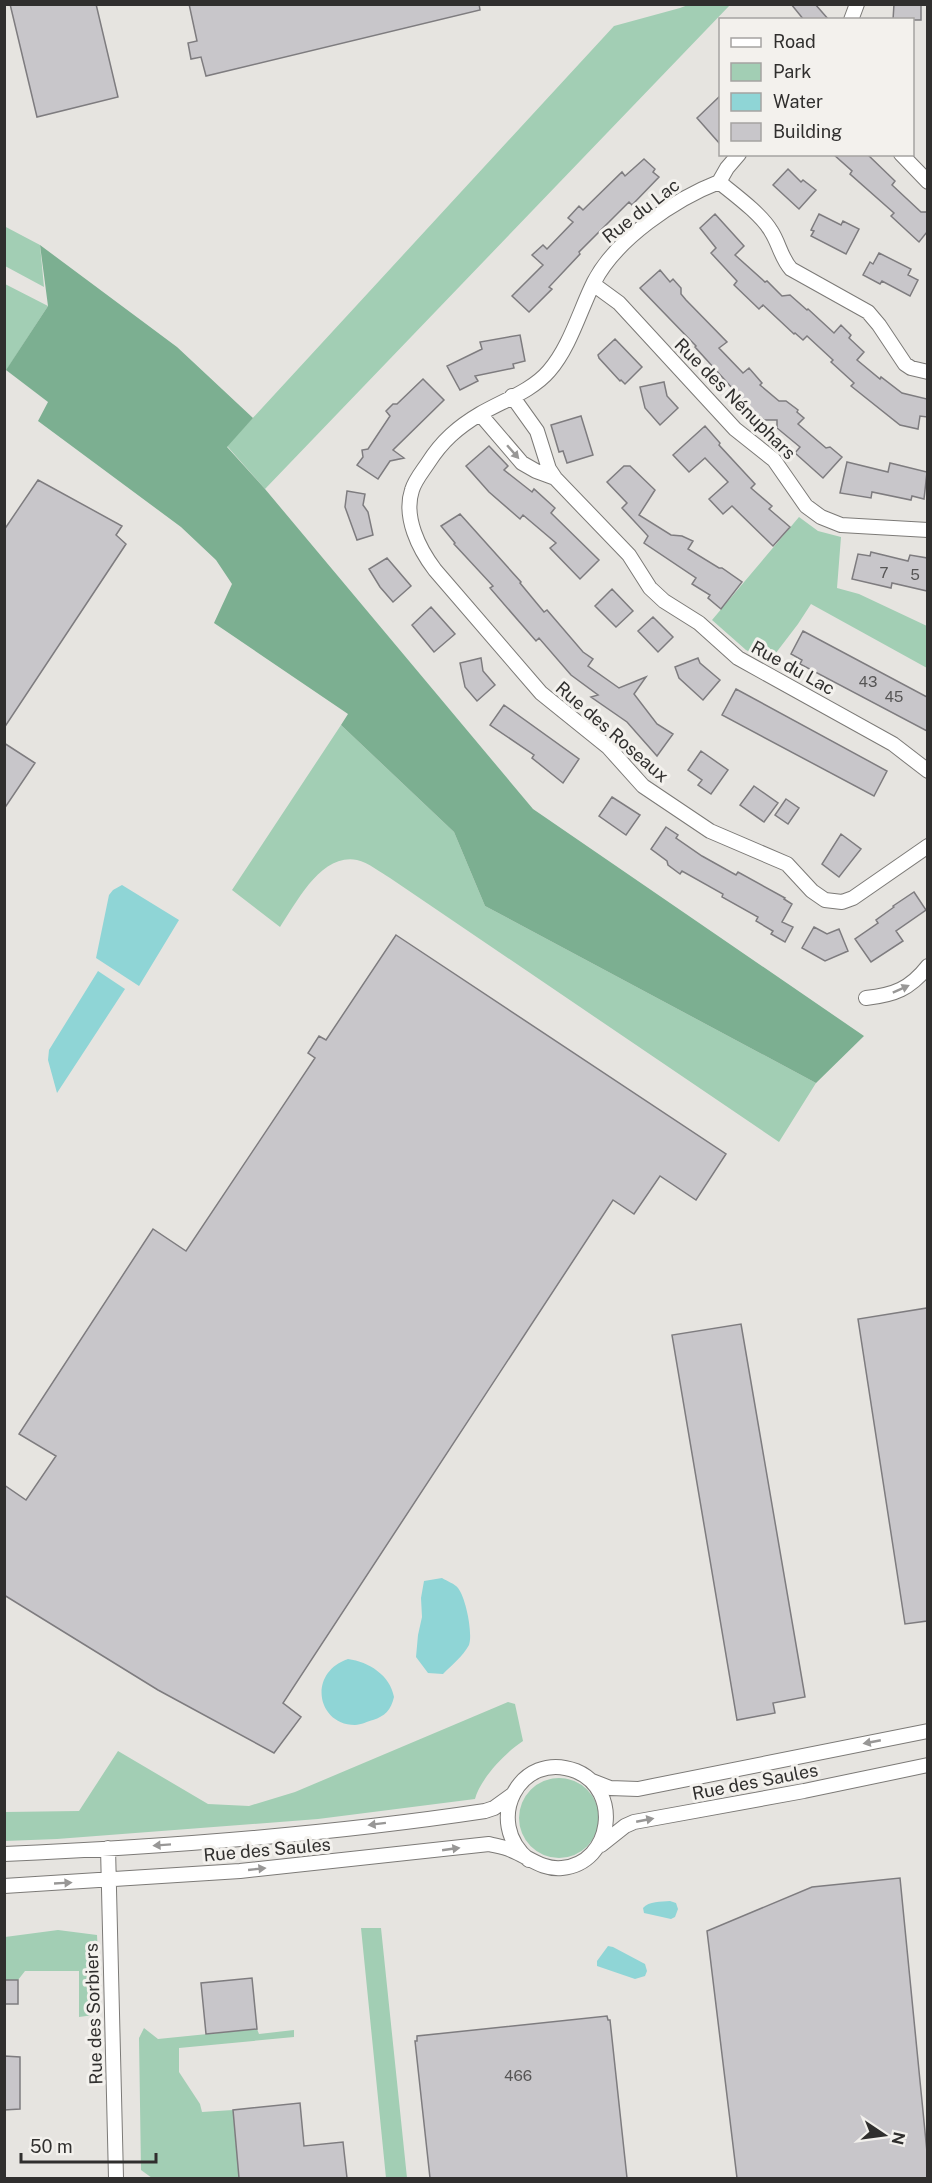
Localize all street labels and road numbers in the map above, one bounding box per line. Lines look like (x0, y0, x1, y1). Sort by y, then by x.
street label: Rue du Lac (598, 174, 683, 247)
street label: Rue des Nénuphars (670, 334, 800, 464)
street label: Rue du Lac (748, 636, 839, 699)
street label: Rue des Roseaux (552, 677, 673, 786)
street label: Rue des Saules (690, 1759, 820, 1804)
street label: Rue des Saules (202, 1833, 332, 1866)
street label: Rue des Sorbiers (81, 1943, 106, 2085)

